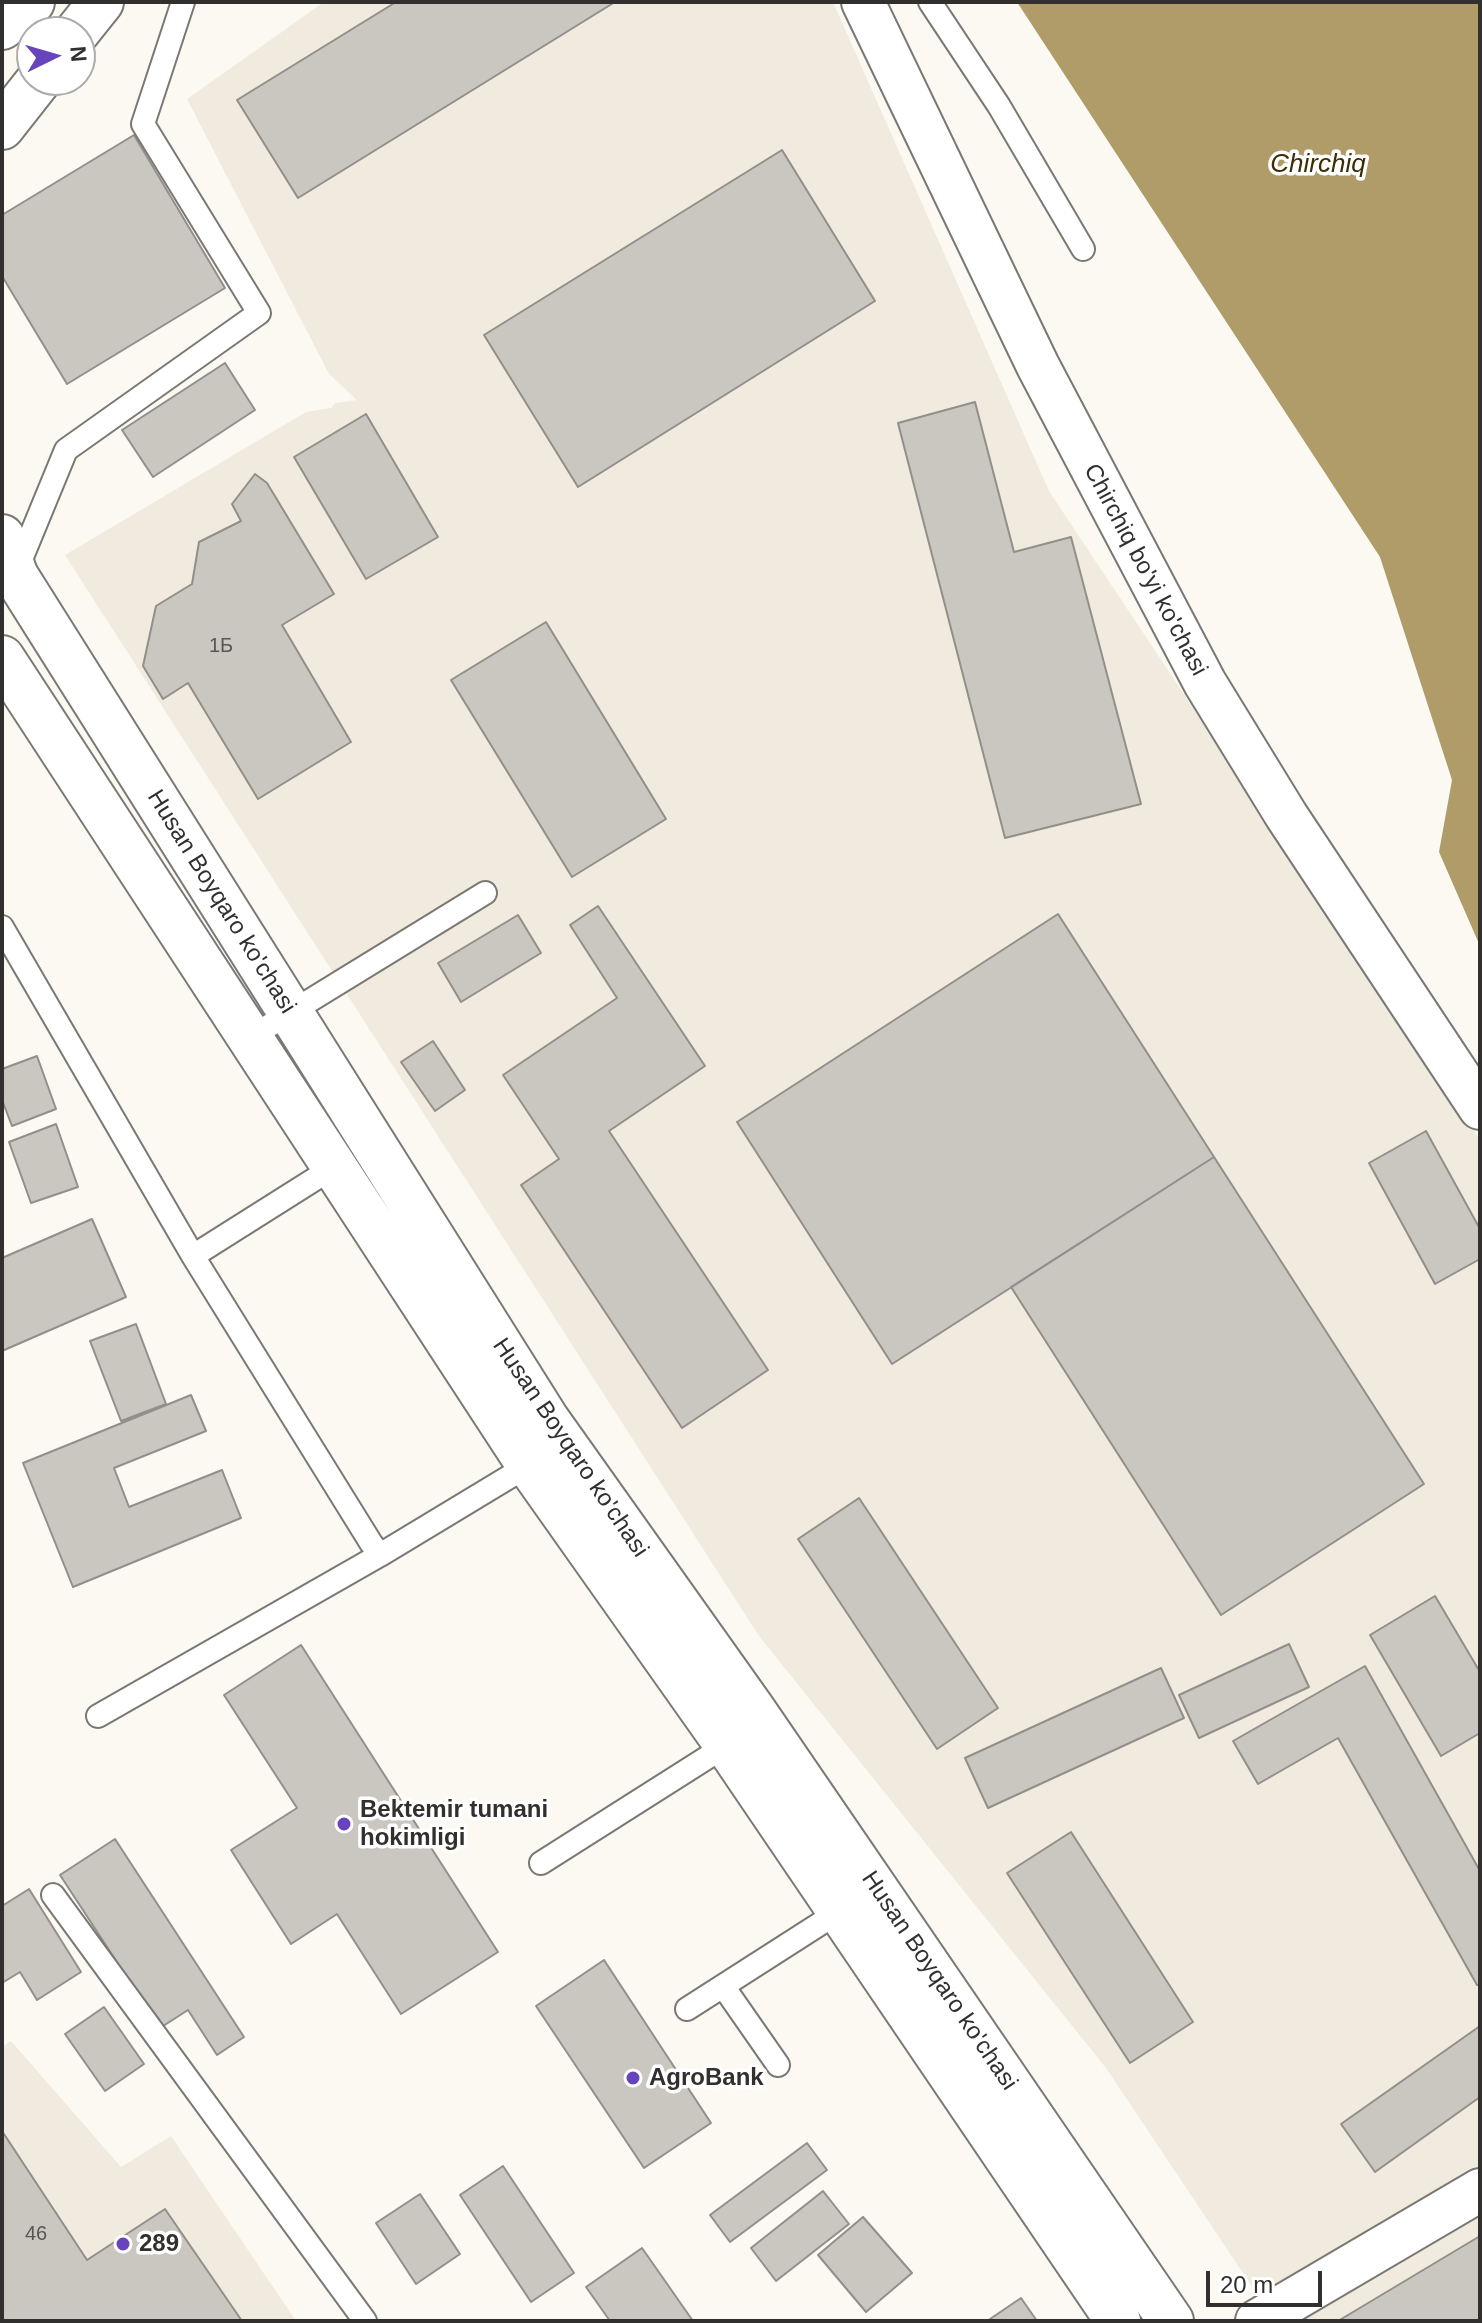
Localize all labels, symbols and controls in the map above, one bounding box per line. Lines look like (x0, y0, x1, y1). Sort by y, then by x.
north arrow (16, 16, 96, 96)
text: N (65, 45, 92, 63)
water label: Chirchiq (1270, 149, 1366, 181)
street label: Chirchiq bo'yi ko'chasi (1077, 459, 1213, 681)
house number: 1Б (209, 634, 233, 658)
street label: Husan Boyqaro ko'chasi (140, 785, 302, 1019)
street label: Husan Boyqaro ko'chasi (486, 1333, 654, 1563)
place label: Bektemir tumani hokimligi (360, 1796, 548, 1852)
marker: Bektemir tumani hokimligi (335, 1815, 353, 1833)
street label: Husan Boyqaro ko'chasi (855, 1866, 1023, 2096)
place label: AgroBank (649, 2064, 764, 2092)
marker: AgroBank (624, 2069, 642, 2087)
house number: 46 (25, 2222, 47, 2246)
place label: 289 (139, 2230, 179, 2258)
marker: 289 (114, 2235, 132, 2253)
scale bar (1210, 2255, 1326, 2305)
text: 20 m (1220, 2271, 1273, 2298)

